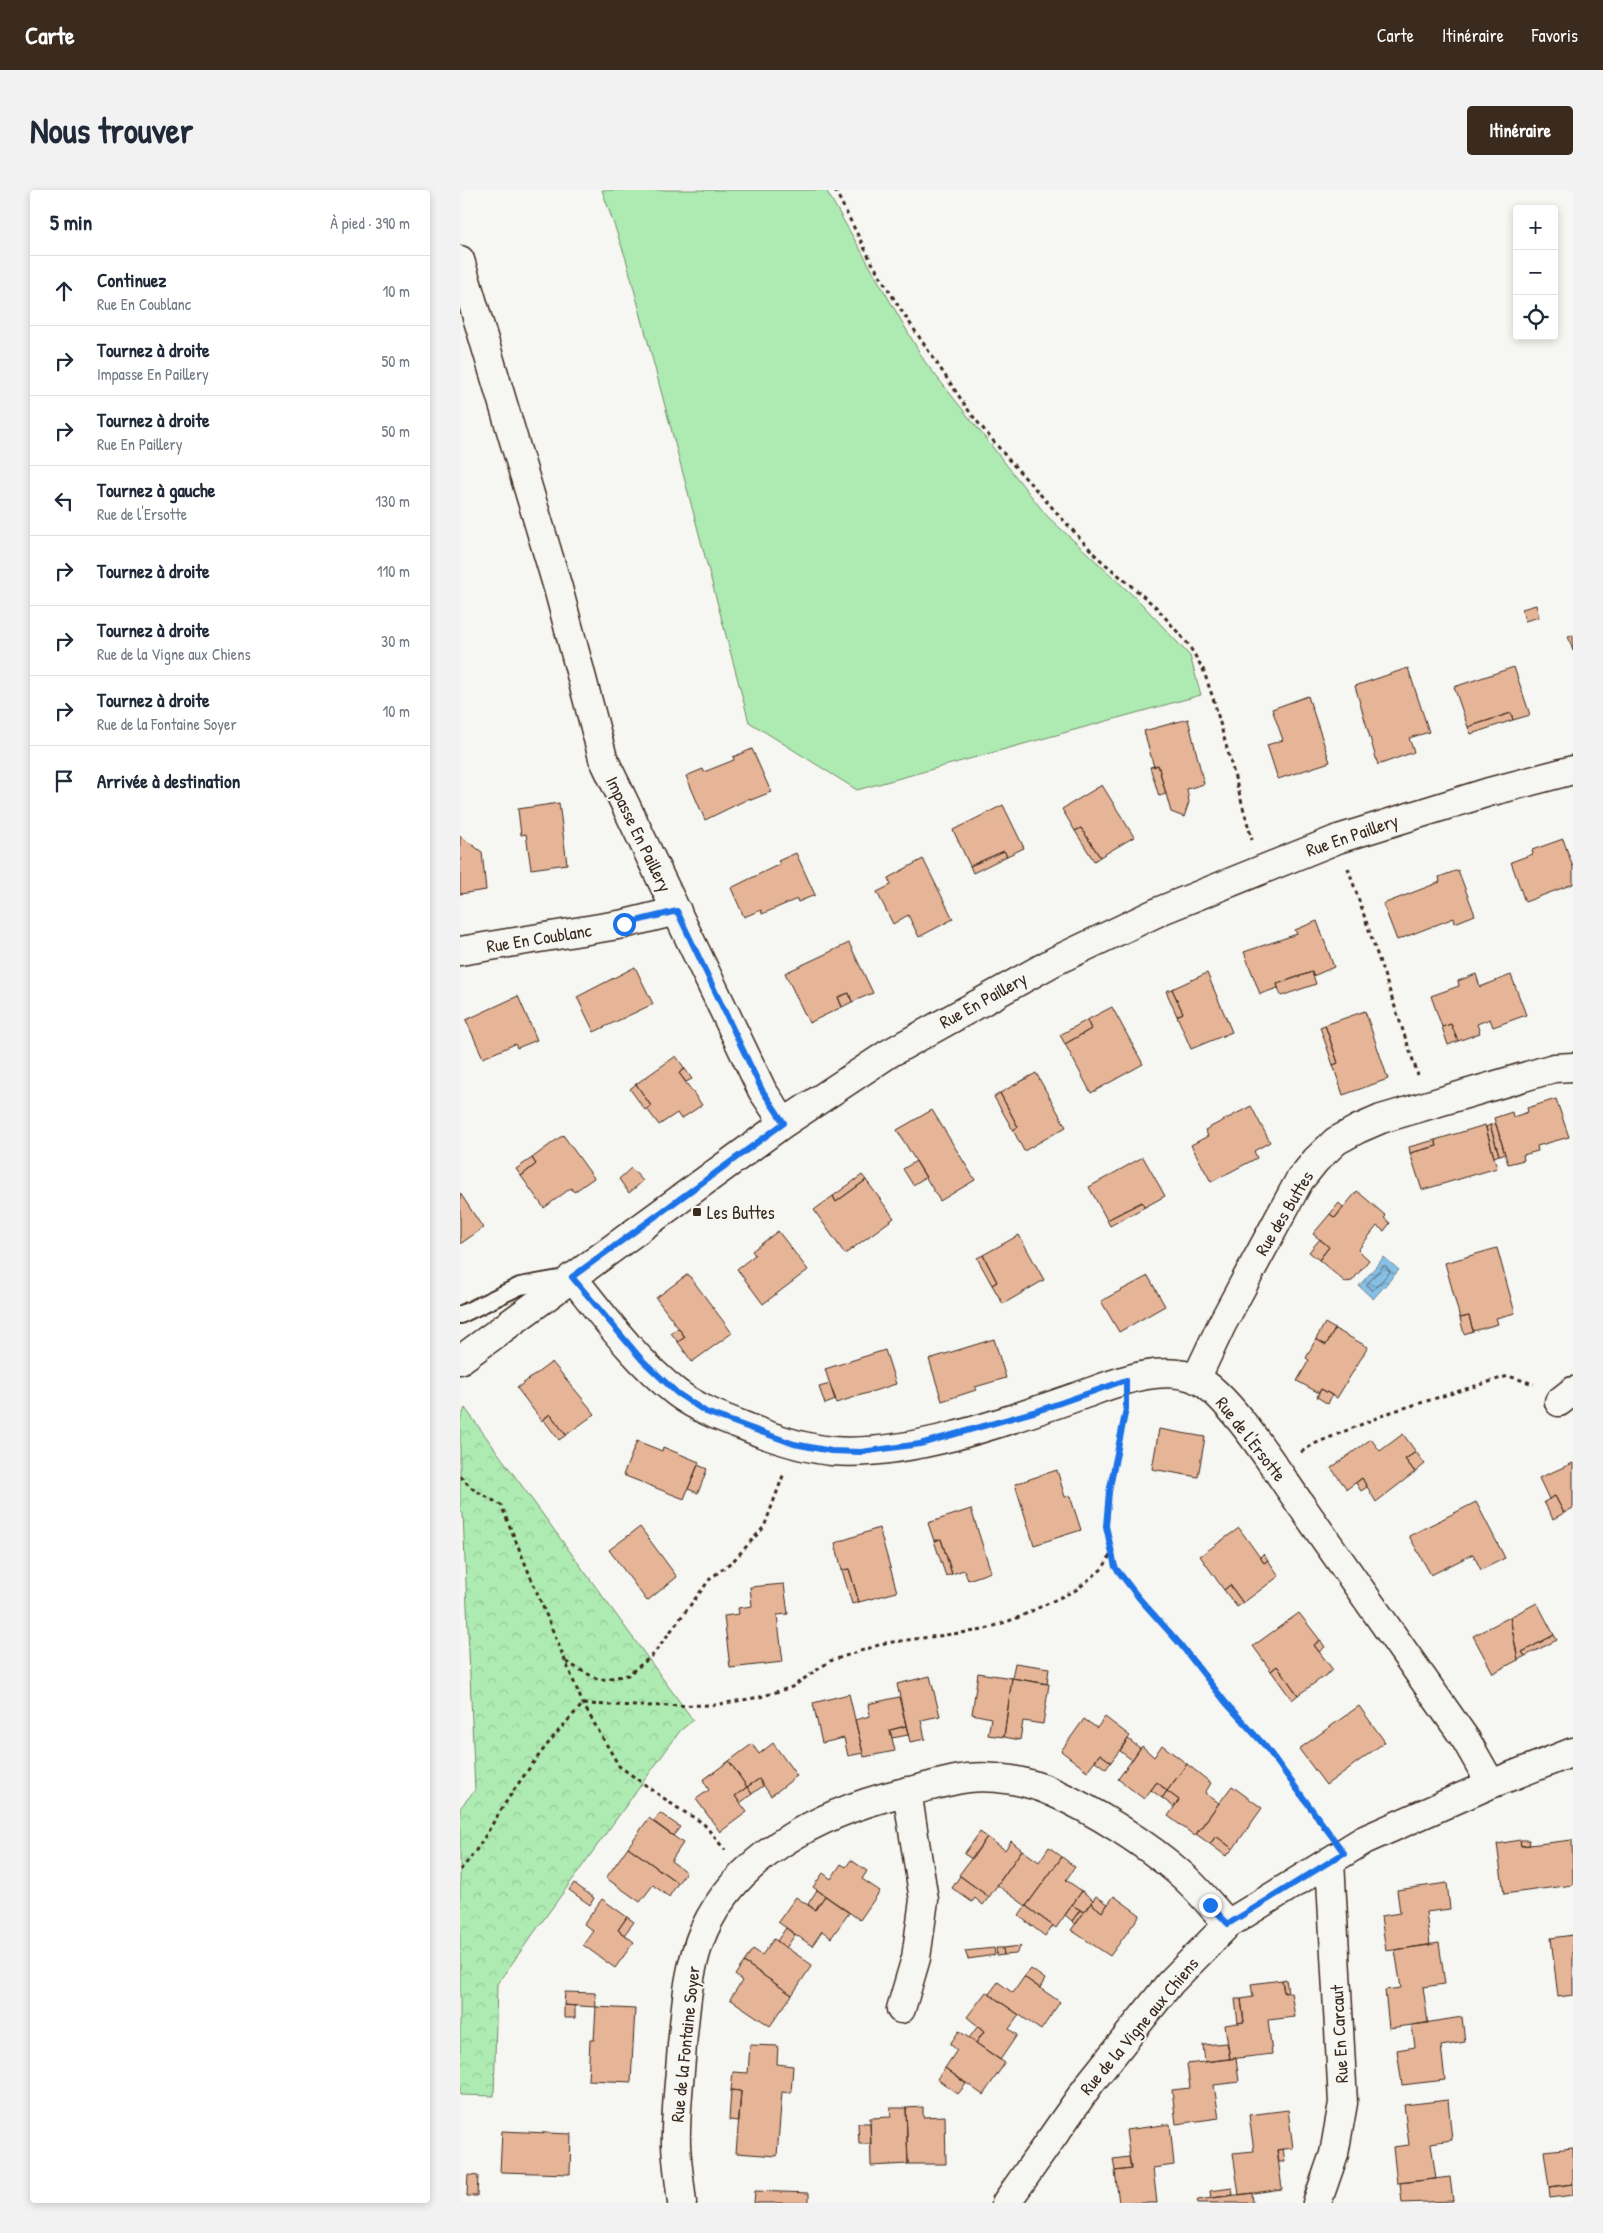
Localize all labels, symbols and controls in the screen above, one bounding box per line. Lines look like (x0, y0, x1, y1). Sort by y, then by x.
text: Carte (25, 19, 75, 51)
text: Carte (1377, 23, 1414, 48)
text: Itinéraire (1442, 23, 1504, 48)
text: Favoris (1532, 23, 1578, 48)
button: Itinéraire (1467, 106, 1573, 155)
text: Nous trouver (30, 107, 193, 154)
map controls (1513, 205, 1558, 340)
button: + (1513, 205, 1558, 250)
text: 5 min (50, 208, 92, 237)
text: À pied · 390 m (330, 212, 410, 234)
button: − (1513, 250, 1558, 295)
text: Continuez (97, 267, 166, 293)
icon: ahead (50, 277, 78, 305)
text: 10 m (382, 280, 410, 302)
text: Rue En Coublanc (97, 293, 191, 315)
button: locate (1513, 295, 1558, 340)
text: Tournez à droite (97, 337, 210, 363)
icon: right (50, 347, 78, 375)
text: 50 m (382, 350, 410, 372)
text: Impasse En Paillery (97, 363, 209, 385)
text: Tournez à droite (97, 407, 210, 433)
icon: right (50, 417, 78, 445)
text: 50 m (382, 420, 410, 442)
text: Rue En Paillery (97, 433, 182, 455)
text: Tournez à gauche (97, 477, 215, 503)
icon: left (50, 487, 78, 515)
text: 130 m (375, 490, 410, 512)
text: Rue de l'Ersotte (97, 503, 187, 525)
icon: right (50, 557, 78, 585)
text: Tournez à droite (97, 558, 210, 584)
text: 110 m (377, 560, 410, 582)
text: Tournez à droite (97, 617, 210, 643)
icon: right (50, 627, 78, 655)
text: 30 m (381, 630, 410, 652)
text: Rue de la Vigne aux Chiens (97, 643, 251, 665)
text: Tournez à droite (97, 687, 210, 713)
icon: right (50, 697, 78, 725)
text: 10 m (382, 700, 410, 722)
text: Rue de la Fontaine Soyer (97, 713, 237, 735)
icon: arrive (50, 767, 78, 795)
text: Arrivée à destination (97, 768, 240, 794)
street label: Impasse En Paillery (600, 772, 678, 896)
street label: Rue En Paillery (1302, 807, 1402, 862)
route start (613, 913, 636, 936)
street label: Rue En Coublanc (485, 917, 593, 959)
street label: Rue En Paillery (935, 966, 1031, 1034)
street label: Rue des Buttes (1249, 1166, 1319, 1260)
place label: Les Buttes (707, 1200, 775, 1225)
marker: Les Buttes (691, 1206, 703, 1218)
street label: Rue de l'Ersotte (1210, 1391, 1292, 1487)
route end (1199, 1894, 1222, 1917)
street label: Rue de la Vigne aux Chiens (1074, 1952, 1204, 2100)
street label: Rue de la Fontaine Soyer (664, 1965, 706, 2123)
street label: Rue En Carcaut (1324, 1984, 1354, 2084)

